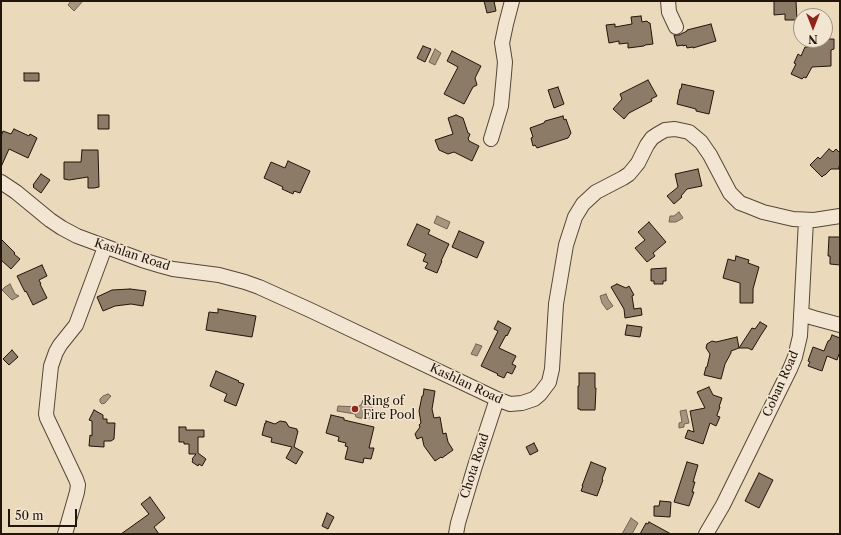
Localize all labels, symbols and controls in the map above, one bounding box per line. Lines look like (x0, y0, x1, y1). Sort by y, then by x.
north arrow (793, 8, 833, 48)
text: N (808, 32, 818, 46)
street label: Kashlan Road (92, 236, 172, 274)
street label: Coban Road (760, 349, 802, 419)
street label: Kashlan Road (427, 361, 505, 407)
place label: Ring of Fire Pool (363, 395, 415, 423)
marker: Ring of Fire Pool (350, 404, 360, 414)
street label: Chota Road (458, 432, 492, 500)
scale bar (10, 501, 79, 527)
text: 50 m (15, 508, 44, 523)

